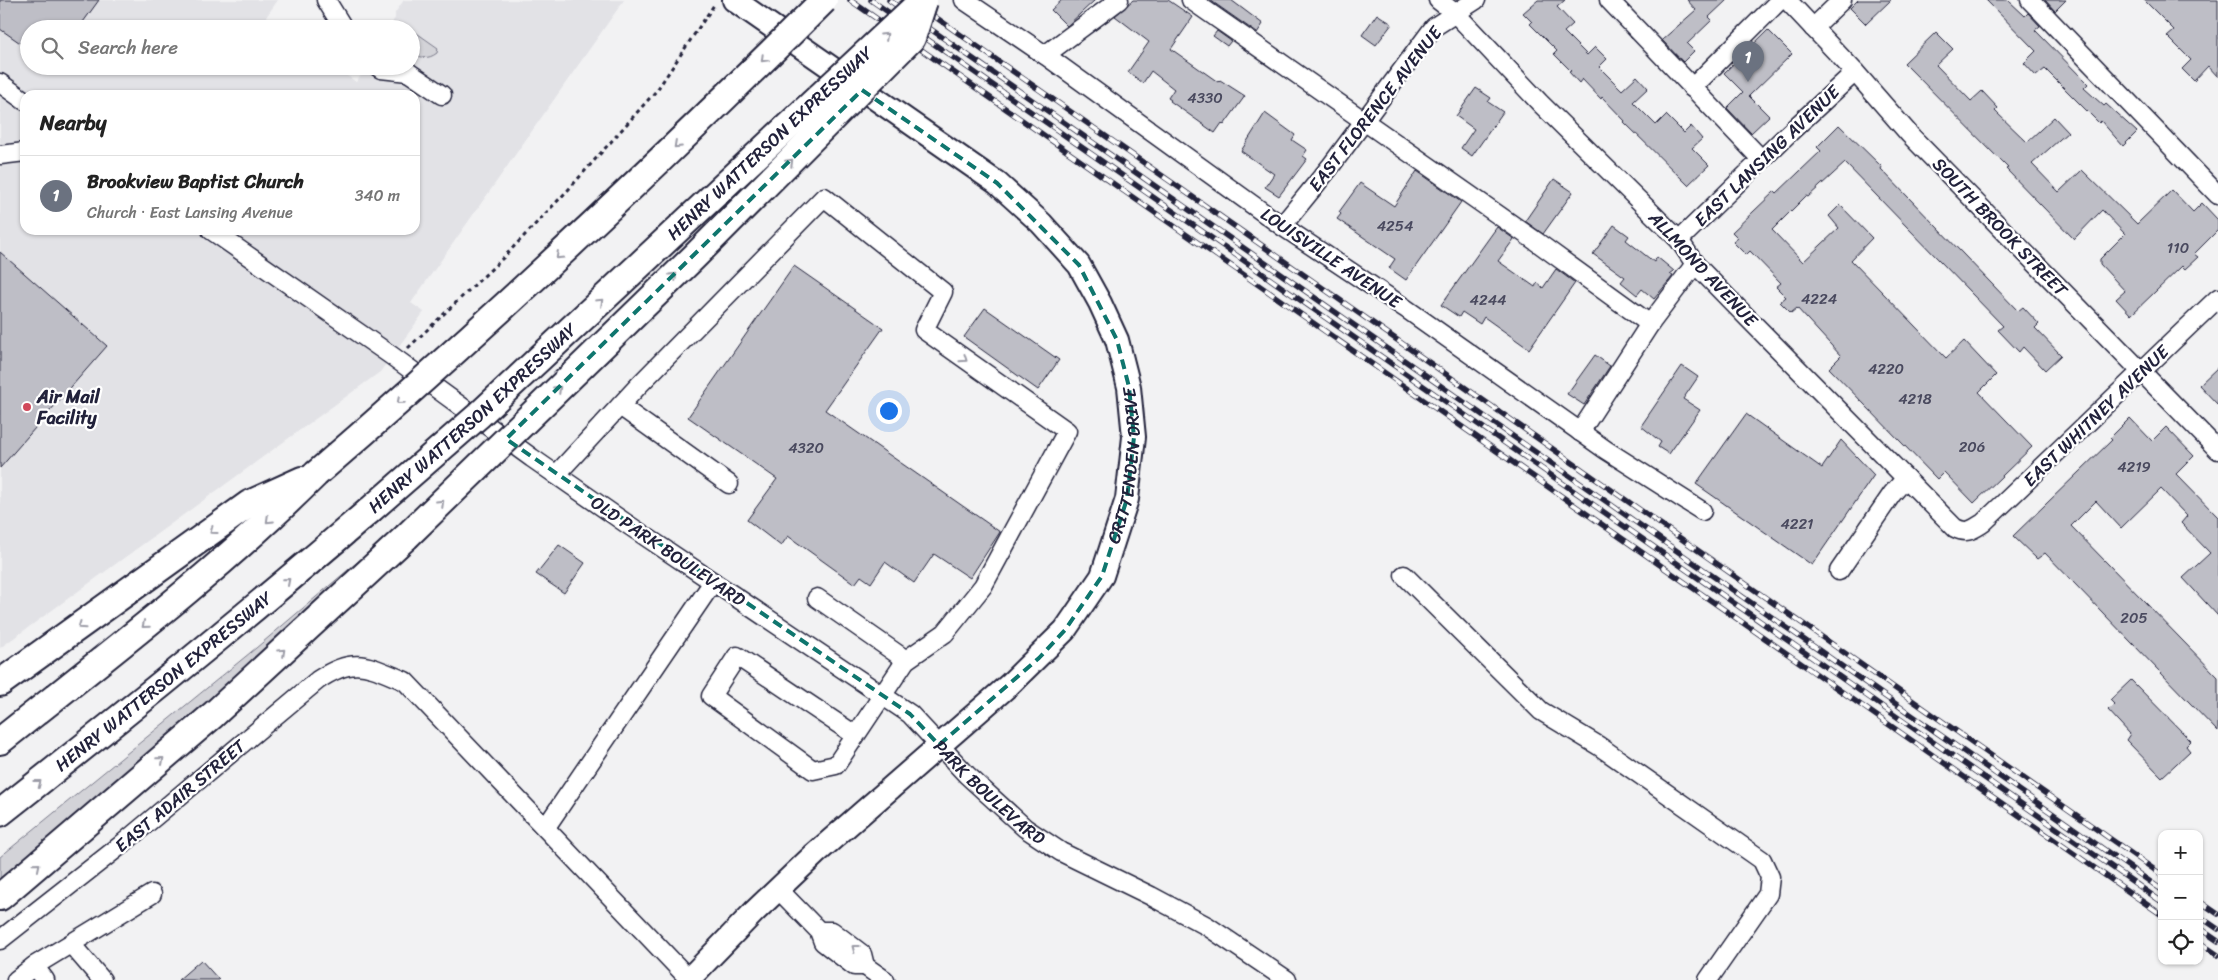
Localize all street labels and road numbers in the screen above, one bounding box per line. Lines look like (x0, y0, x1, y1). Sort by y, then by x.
street label: EAST FLORENCE AVENUE (1300, 18, 1451, 199)
street label: HENRY WATTERSON EXPRESSWAY (659, 38, 881, 248)
street label: EAST LANSING AVENUE (1686, 77, 1848, 235)
street label: SOUTH BROOK STREET (1924, 150, 2076, 305)
street label: LOUISVILLE AVENUE (1254, 199, 1409, 318)
street label: ALLMOND AVENUE (1640, 203, 1766, 335)
street label: HENRY WATTERSON EXPRESSWAY (360, 314, 585, 522)
street label: EAST WHITNEY AVENUE (2015, 337, 2178, 495)
street label: CRITTENDEN DRIVE (1098, 385, 1150, 548)
street label: OLD PARK BOULEVARD (584, 487, 752, 615)
street label: HENRY WATTERSON EXPRESSWAY (48, 582, 281, 780)
street label: EAST ADAIR STREET (107, 730, 254, 861)
street label: PARK BOULEVARD (925, 732, 1052, 854)

